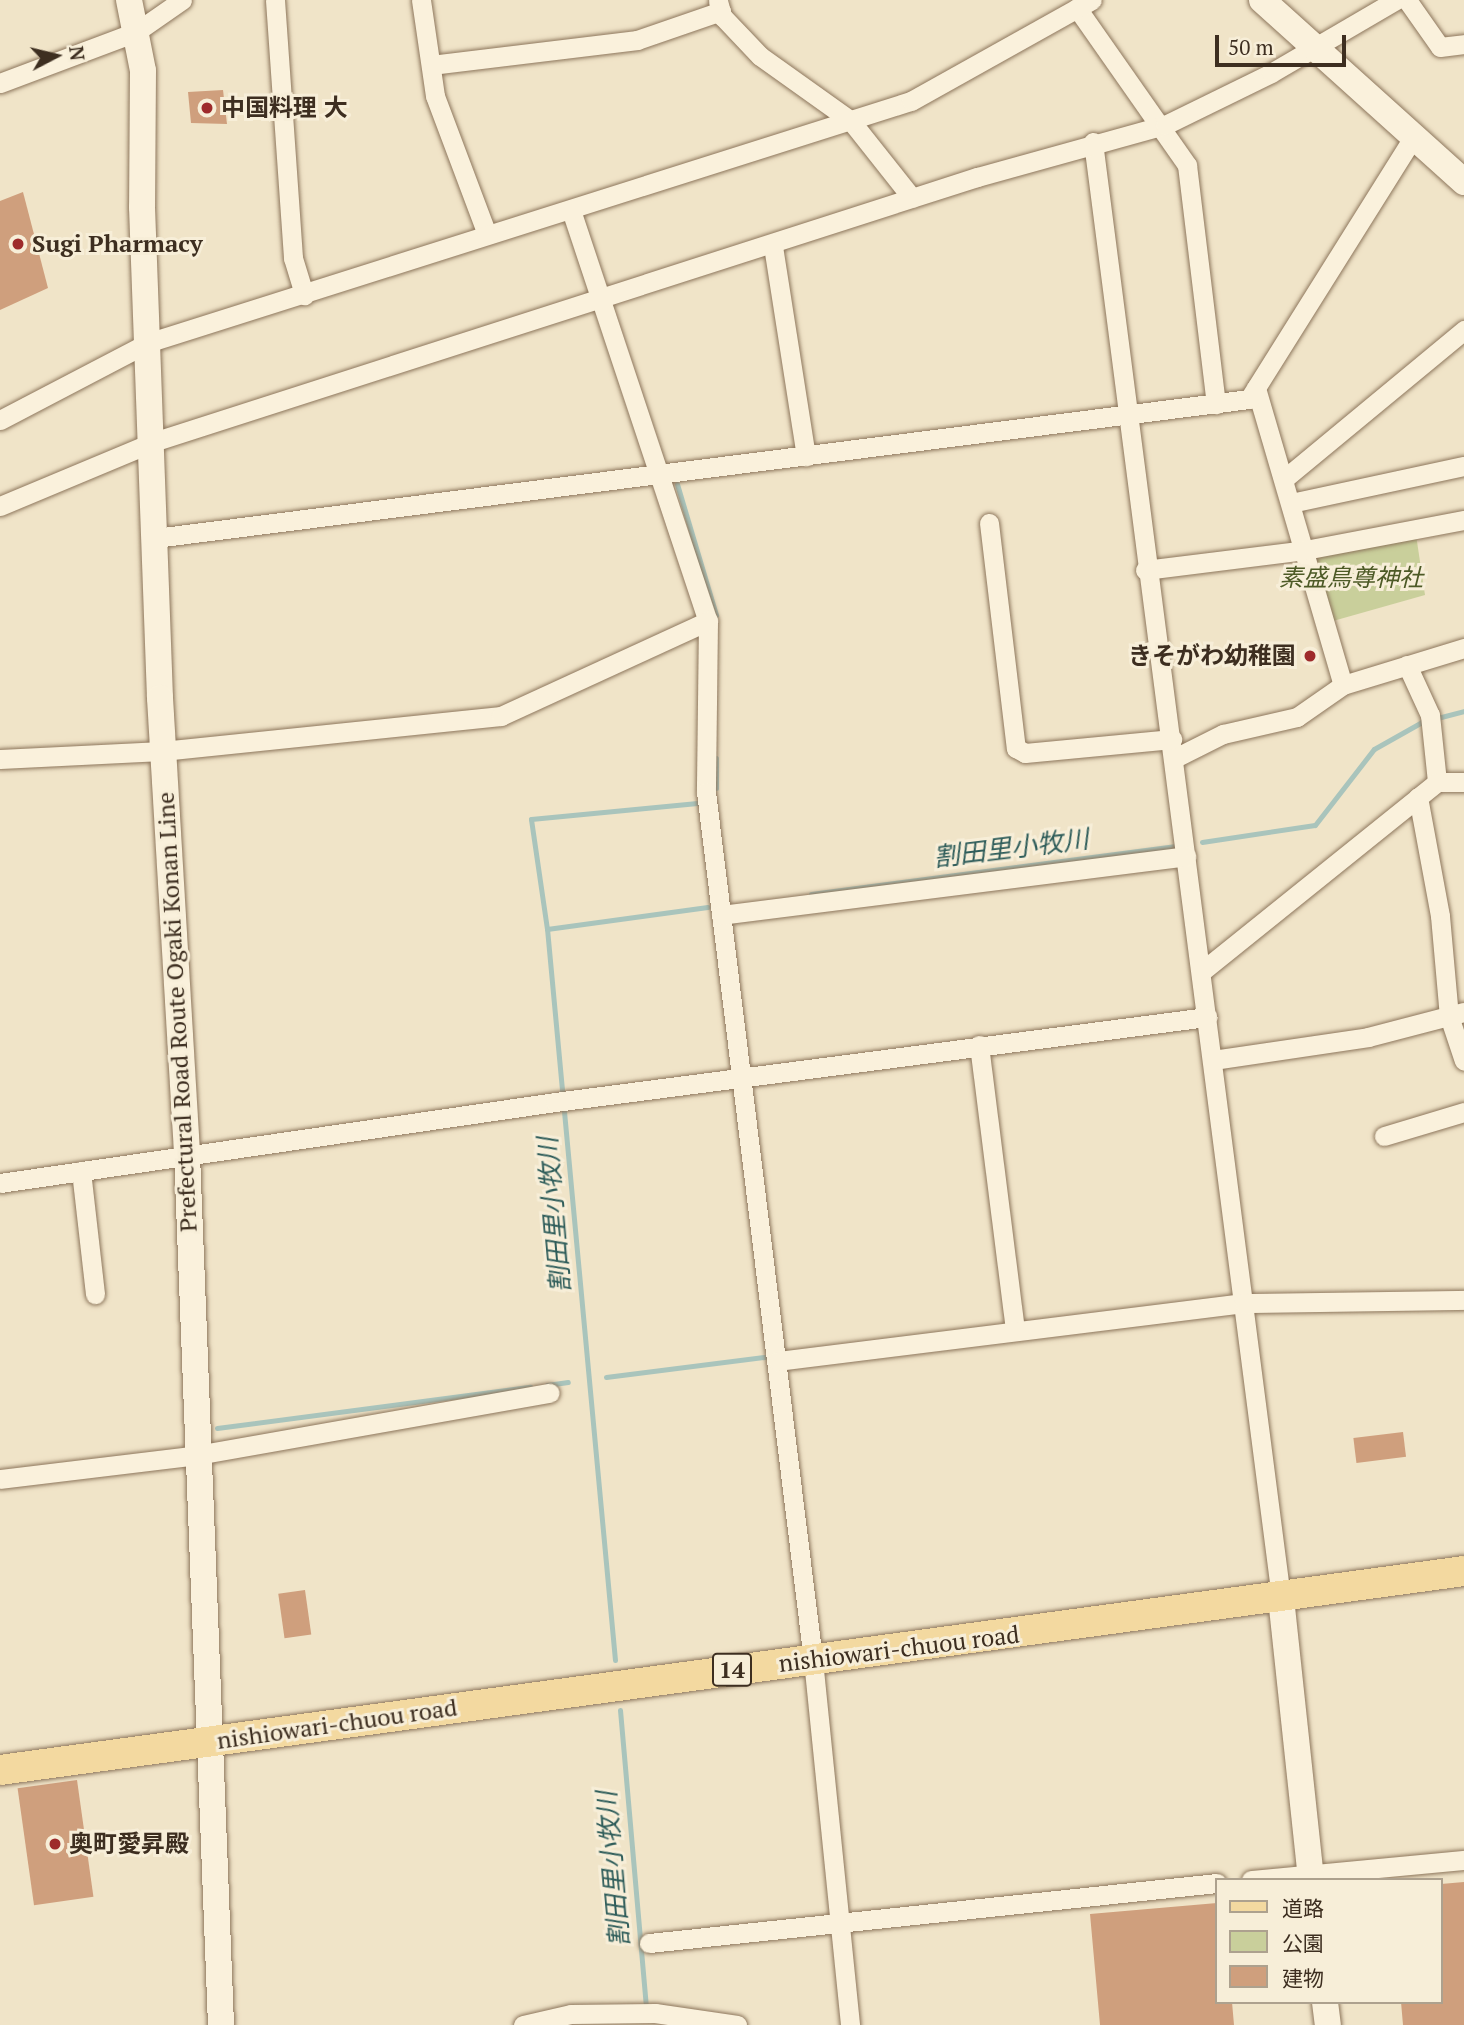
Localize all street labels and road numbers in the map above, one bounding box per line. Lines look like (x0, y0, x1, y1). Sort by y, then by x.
street label: Prefectural Road Route Ogaki Konan Line (151, 791, 203, 1233)
street label: nishiowari-chuou road (777, 1620, 1021, 1678)
road number: 14 (711, 1651, 753, 1690)
street label: nishiowari-chuou road (215, 1693, 459, 1755)

